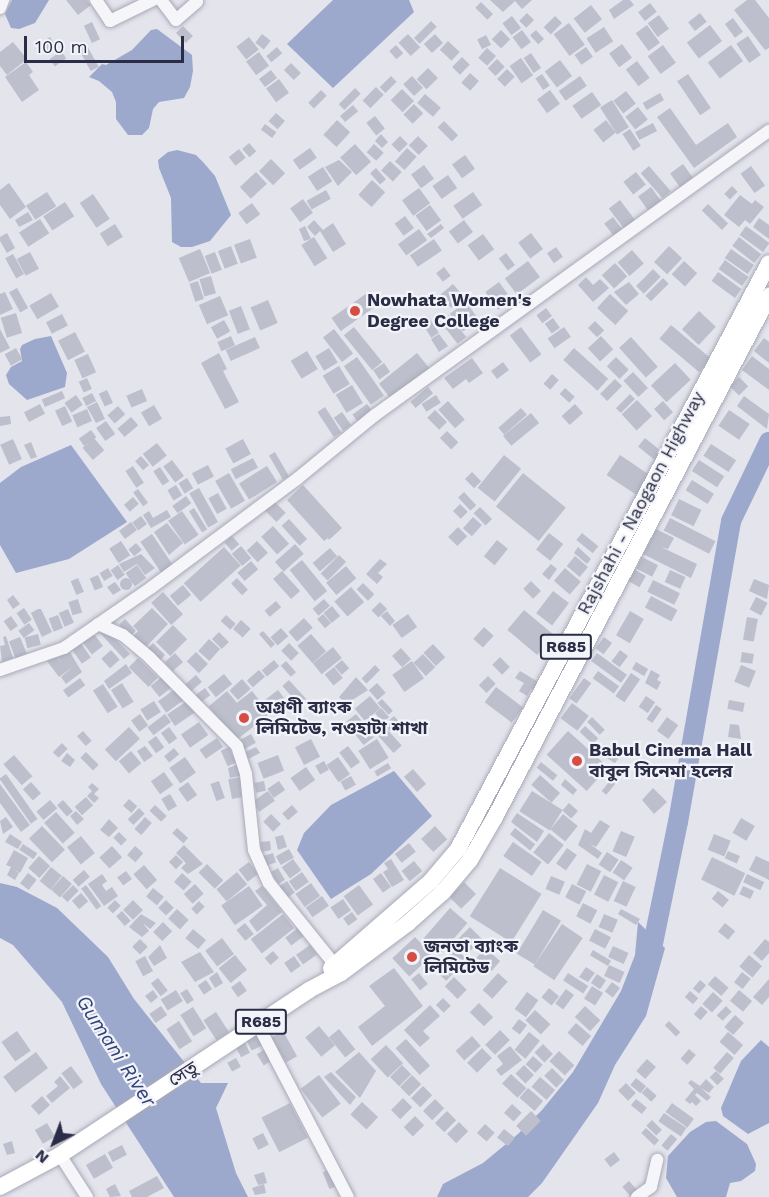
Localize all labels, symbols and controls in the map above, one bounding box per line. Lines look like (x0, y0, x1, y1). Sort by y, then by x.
scale bar (27, 24, 188, 62)
text: 100 m (35, 36, 88, 57)
place label: Nowhata Women's Degree College (367, 290, 532, 332)
marker: Nowhata Women's Degree College (348, 304, 362, 318)
street label: Rajshahi - Naogaon Highway (573, 388, 709, 618)
road number: R685 (539, 634, 593, 660)
place label: অগ্রণী ব্যাংক লিমিটেড, নওহাটা শাখা (256, 697, 428, 740)
marker: অগ্রণী ব্যাংক লিমিটেড, নওহাটা শাখা (237, 711, 251, 725)
place label: Babul Cinema Hall বাবুল সিনেমা হলের (589, 740, 752, 783)
marker: Babul Cinema Hall বাবুল সিনেমা হলের (570, 754, 584, 768)
place label: জনতা ব্যাংক লিমিটেড (424, 936, 518, 978)
marker: জনতা ব্যাংক লিমিটেড (405, 950, 419, 964)
water label: Gumani River (71, 991, 161, 1111)
road number: R685 (234, 1009, 288, 1035)
street label: সেতু (164, 1057, 202, 1091)
north arrow (24, 1113, 84, 1173)
text: N (31, 1146, 52, 1168)

